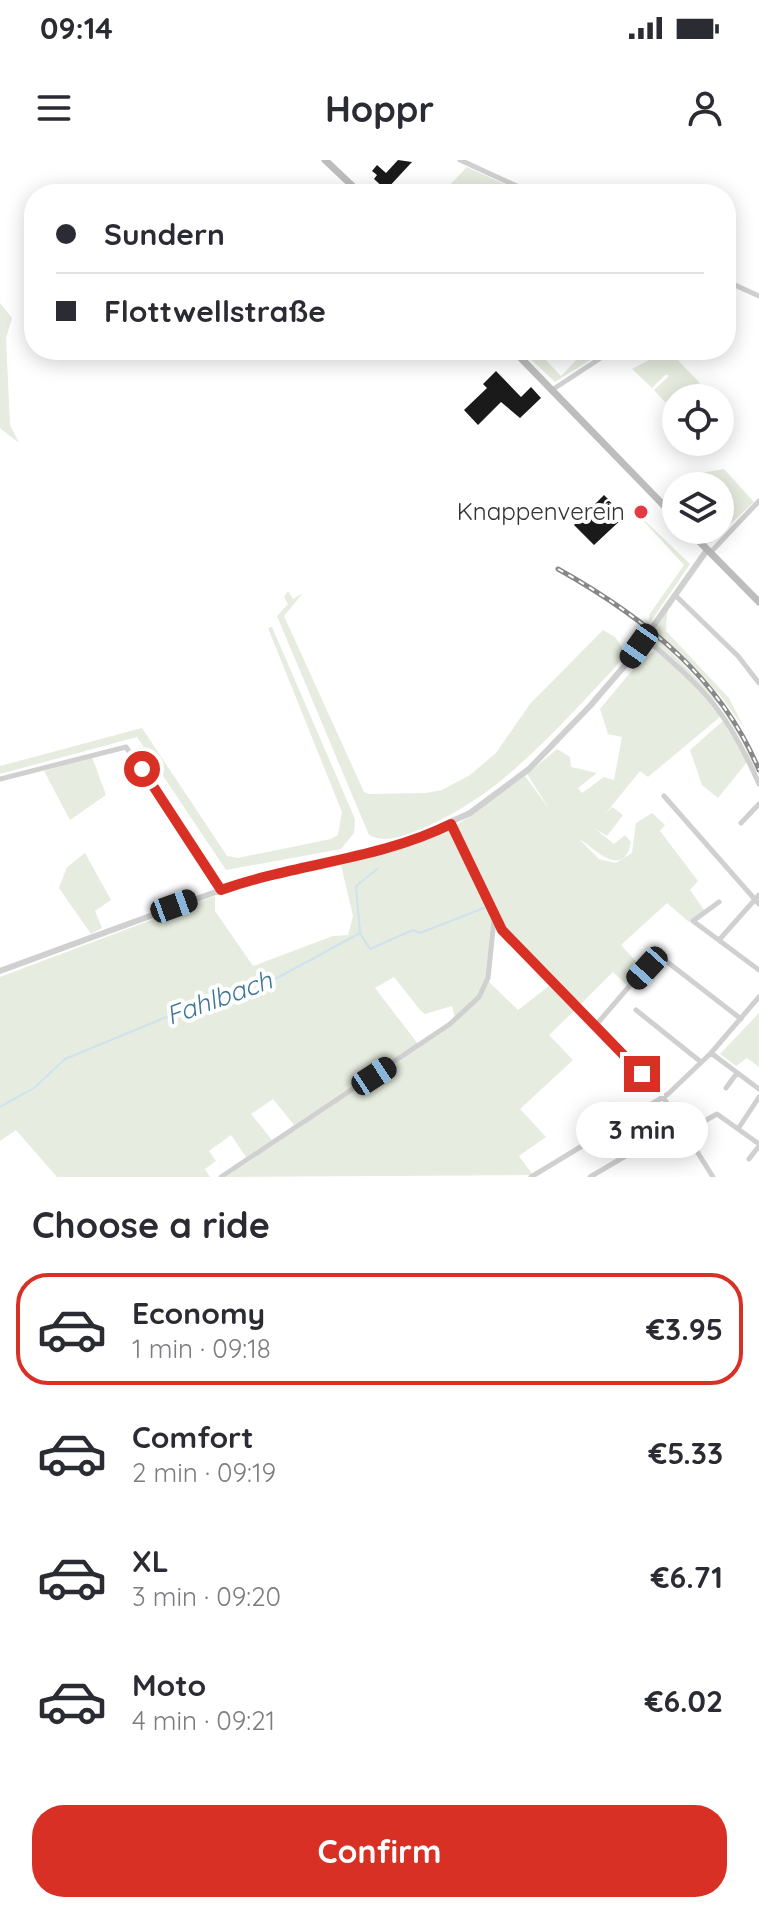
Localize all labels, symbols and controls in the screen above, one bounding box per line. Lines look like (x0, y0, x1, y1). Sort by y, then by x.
text: 09:14 (40, 9, 113, 47)
icon: menu (32, 86, 76, 130)
text: Hoppr (325, 86, 434, 131)
icon: person (683, 86, 727, 130)
text: Sundern (104, 215, 225, 253)
text: Flottwellstraße (104, 292, 326, 330)
map controls (662, 384, 734, 544)
button: locate (662, 384, 734, 456)
button: layers (662, 472, 734, 544)
place label: Knappenverein (457, 496, 625, 526)
marker: Knappenverein (632, 503, 650, 521)
car (615, 619, 663, 673)
route start (124, 751, 160, 787)
car (147, 887, 201, 925)
car (622, 942, 672, 994)
water label: Fahlbach (161, 963, 278, 1032)
car (347, 1053, 401, 1099)
route end (624, 1056, 660, 1092)
callout: 3 min (576, 1102, 708, 1158)
text: 3 min (609, 1113, 675, 1146)
text: Choose a ride (32, 1202, 270, 1247)
icon: car (36, 1293, 108, 1365)
text: Economy (132, 1294, 265, 1332)
text: €3.95 (646, 1310, 723, 1348)
text: 1 min · 09:18 (132, 1332, 271, 1365)
icon: car (36, 1417, 108, 1489)
text: Comfort (132, 1418, 253, 1456)
text: €5.33 (648, 1434, 723, 1472)
text: 2 min · 09:19 (132, 1456, 276, 1489)
icon: car (36, 1541, 108, 1613)
text: XL (132, 1542, 169, 1580)
text: €6.71 (651, 1558, 723, 1596)
text: 3 min · 09:20 (132, 1580, 281, 1613)
icon: car (36, 1665, 108, 1737)
text: Moto (132, 1666, 206, 1704)
text: €6.02 (645, 1682, 723, 1720)
text: 4 min · 09:21 (132, 1704, 275, 1737)
button: Confirm (32, 1805, 727, 1897)

